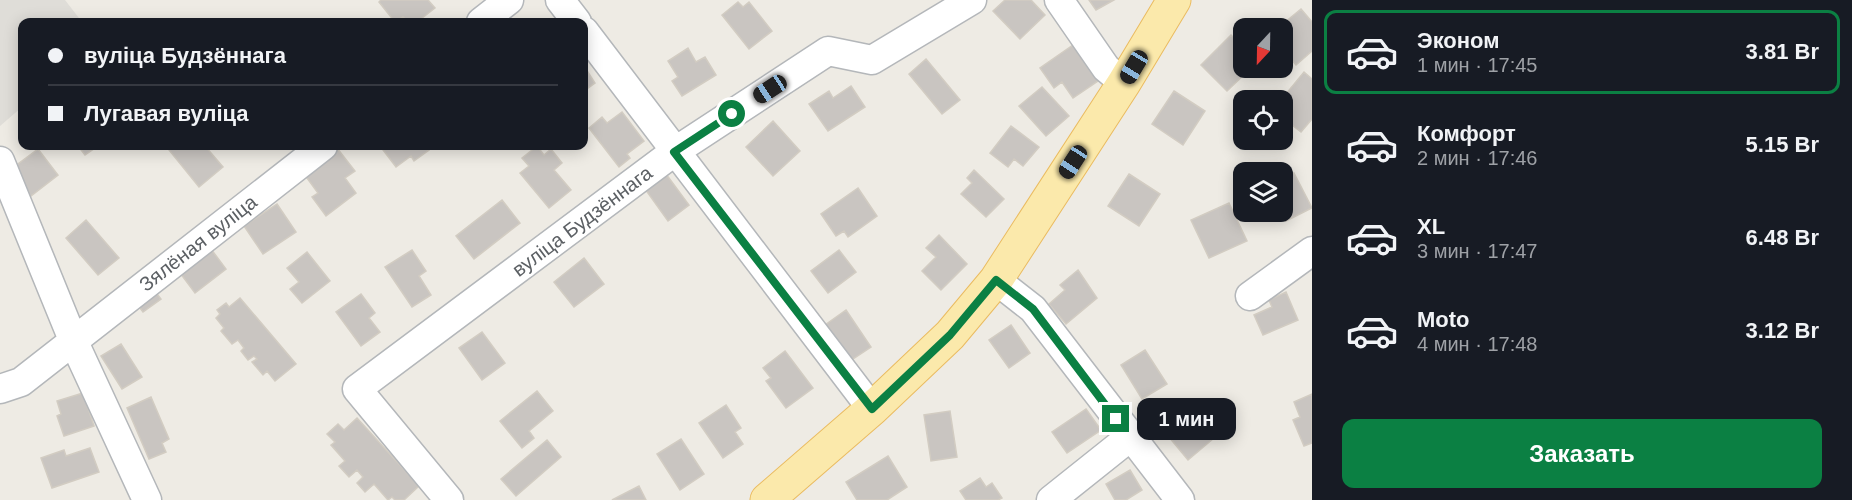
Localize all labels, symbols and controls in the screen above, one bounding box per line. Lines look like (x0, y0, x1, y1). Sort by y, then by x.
north arrow (1233, 18, 1293, 78)
map controls (1233, 18, 1293, 222)
icon: car (1345, 25, 1399, 79)
text: Эконом (1417, 28, 1500, 53)
text: 3.81 Br (1746, 39, 1819, 64)
text: вуліца Будзённага (84, 43, 286, 68)
car (1117, 47, 1151, 87)
text: 1 мин · 17:45 (1417, 54, 1537, 76)
car (750, 72, 790, 106)
button: locate (1233, 90, 1293, 150)
route start (718, 100, 745, 127)
text: Лугавая вуліца (84, 101, 249, 126)
icon: car (1345, 118, 1399, 172)
text: Комфорт (1417, 121, 1516, 146)
text: 5.15 Br (1746, 132, 1819, 157)
car (1056, 142, 1090, 182)
text: 2 мин · 17:46 (1417, 147, 1537, 169)
street label: вуліца Будзённага (508, 161, 657, 281)
button: layers (1233, 162, 1293, 222)
street label: Зялёная вуліца (135, 190, 262, 296)
icon: car (1345, 211, 1399, 265)
text: XL (1417, 214, 1445, 239)
text: 6.48 Br (1746, 225, 1819, 250)
text: 3 мин · 17:47 (1417, 240, 1537, 262)
icon: car (1345, 304, 1399, 358)
text: Moto (1417, 307, 1470, 332)
text: 3.12 Br (1746, 318, 1819, 343)
text: 4 мин · 17:48 (1417, 333, 1537, 355)
callout: 1 мин (1137, 398, 1236, 440)
route end (1102, 405, 1129, 432)
text: 1 мин (1159, 408, 1214, 430)
button: Заказать (1342, 419, 1822, 488)

